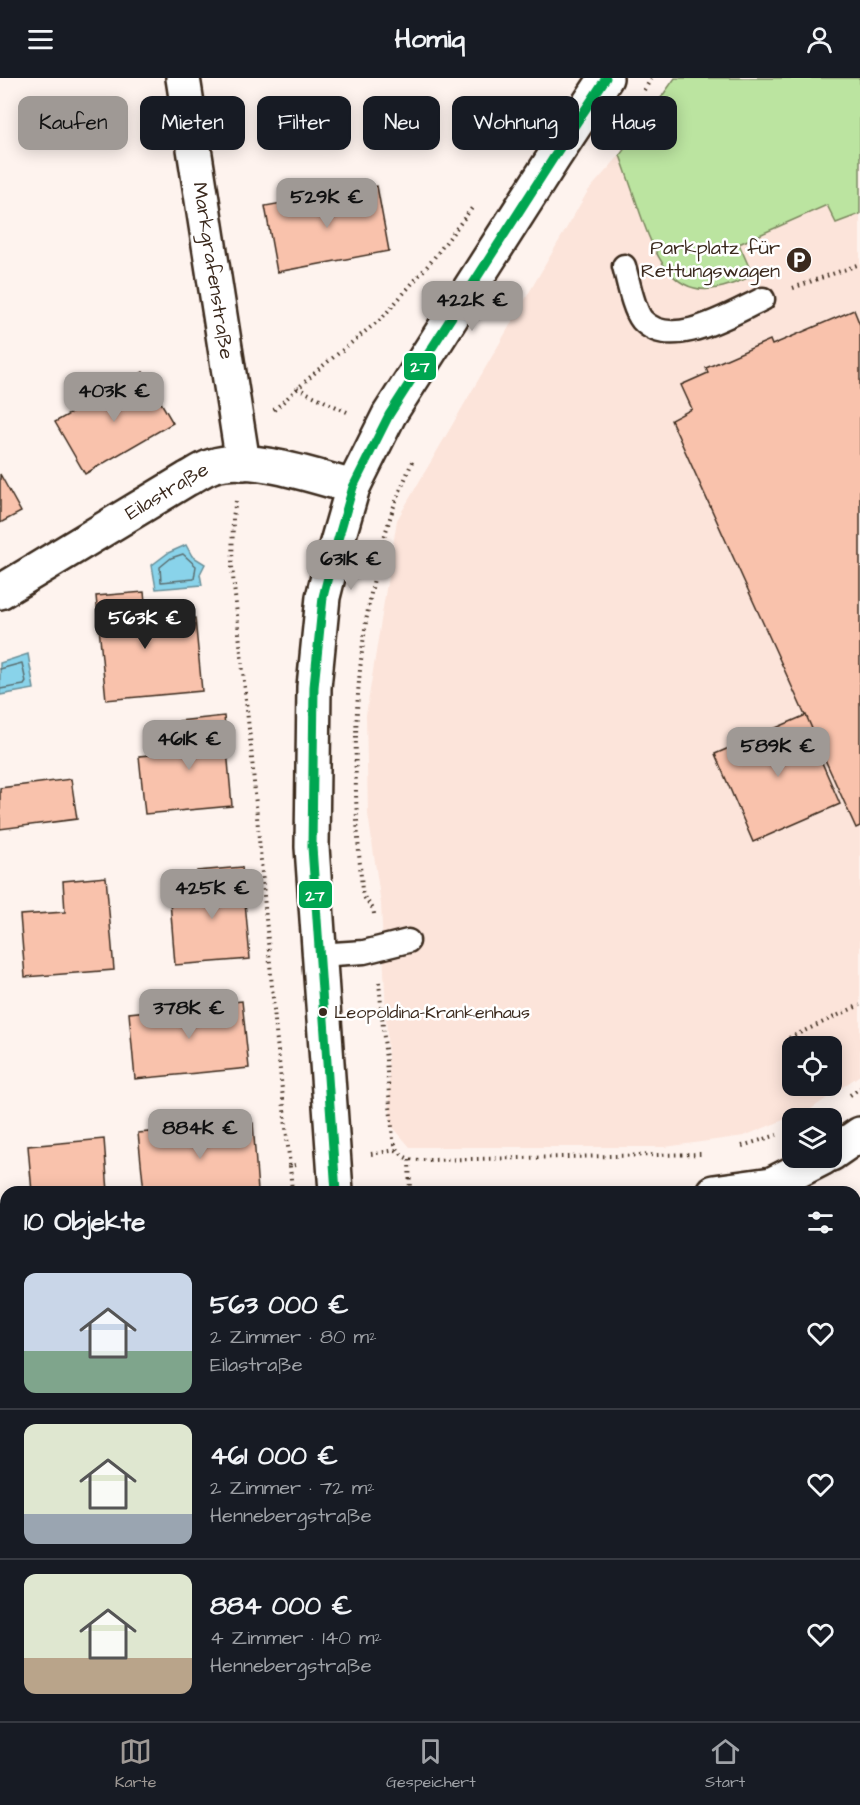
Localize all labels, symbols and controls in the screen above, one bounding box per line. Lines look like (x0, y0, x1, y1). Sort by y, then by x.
text: Homiq (395, 20, 465, 58)
icon: menu (24, 23, 57, 56)
icon: person (803, 23, 836, 56)
chip: Kaufen (18, 96, 128, 150)
chip: Mieten (140, 96, 245, 150)
chip: Filter (257, 96, 351, 150)
chip: Neu (363, 96, 440, 150)
chip: Wohnung (452, 96, 579, 150)
chip: Haus (591, 96, 677, 150)
pin: 529K € (278, 178, 376, 229)
street label: Markgrafenstraße (185, 180, 241, 361)
text: 529K € (290, 183, 364, 211)
place label: Parkplatz für Rettungswagen (641, 234, 780, 286)
parking icon: Parkplatz für Rettungswagen (784, 245, 814, 275)
pin: 422K € (423, 281, 521, 332)
text: 422K € (436, 286, 508, 314)
line badge: 27 (403, 352, 437, 381)
text: 27 (410, 356, 430, 378)
pin: 403K € (65, 372, 163, 423)
text: 403K € (78, 377, 150, 405)
street label: Eilastraße (120, 455, 214, 527)
pin: 631K € (302, 540, 400, 591)
text: 631K € (320, 545, 382, 573)
pin: 563K € (96, 599, 194, 650)
text: 563K € (109, 604, 181, 632)
pin: 461K € (140, 720, 238, 771)
text: 461K € (157, 725, 221, 753)
pin: 589K € (729, 727, 827, 778)
text: 589K € (741, 732, 815, 760)
pin: 425K € (163, 869, 261, 920)
text: 425K € (174, 874, 250, 902)
line badge: 27 (298, 880, 333, 909)
text: 27 (305, 885, 325, 907)
pin: 378K € (140, 989, 238, 1040)
text: 378K € (153, 994, 225, 1022)
place label: Leopoldina-Krankenhaus (334, 1000, 530, 1025)
marker: Leopoldina-Krankenhaus (317, 1006, 329, 1018)
map controls (782, 1036, 842, 1168)
button: locate (782, 1036, 842, 1096)
button: layers (782, 1108, 842, 1168)
pin: 884K € (151, 1109, 249, 1160)
text: 884K € (162, 1114, 238, 1142)
text: 10 Objekte (24, 1204, 145, 1240)
icon: filters (804, 1206, 837, 1239)
text: 563 000 € (210, 1287, 349, 1323)
icon: home (72, 1297, 144, 1369)
icon: heart (804, 1317, 837, 1350)
text: 2 Zimmer · 80 m² (210, 1323, 377, 1351)
text: Eilastraße (210, 1351, 303, 1379)
text: 461 000 € (210, 1438, 338, 1474)
icon: home (72, 1448, 144, 1520)
icon: heart (804, 1468, 837, 1501)
text: 2 Zimmer · 72 m² (210, 1474, 375, 1502)
text: Hennebergstraße (210, 1502, 372, 1530)
text: 884 000 € (210, 1588, 352, 1624)
icon: home (72, 1598, 144, 1670)
icon: heart (804, 1618, 837, 1651)
text: 4 Zimmer · 140 m² (210, 1624, 382, 1652)
text: Hennebergstraße (210, 1652, 372, 1680)
tab: Karte (115, 1735, 156, 1793)
tab: Gespeichert (386, 1735, 476, 1793)
tab: Start (705, 1735, 745, 1793)

